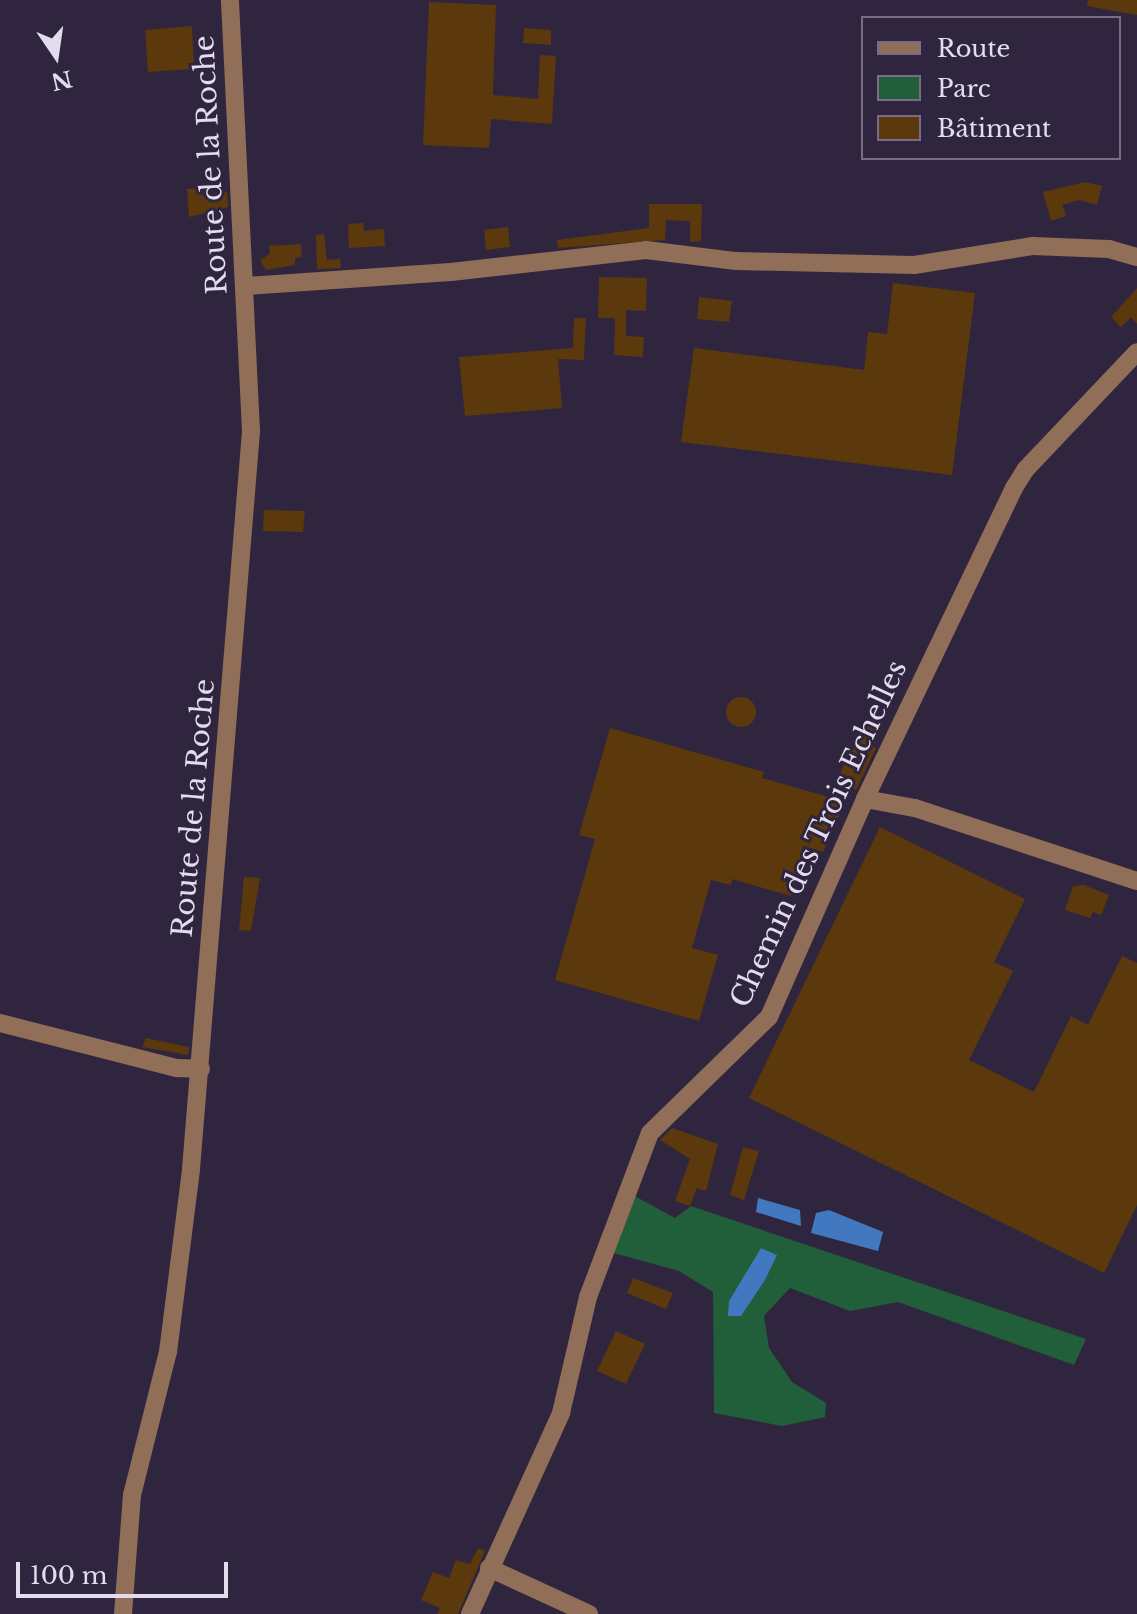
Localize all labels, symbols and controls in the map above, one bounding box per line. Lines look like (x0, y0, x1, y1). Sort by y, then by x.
north arrow (16, 16, 96, 96)
legend (861, 16, 1121, 160)
text: Route (937, 34, 1010, 63)
street label: Route de la Roche (187, 35, 235, 295)
text: N (48, 64, 75, 95)
text: Parc (937, 74, 991, 103)
text: Bâtiment (937, 114, 1051, 143)
street label: Chemin des Trois Echelles (723, 655, 915, 1013)
street label: Route de la Roche (166, 677, 222, 939)
scale bar (20, 1546, 232, 1596)
text: 100 m (30, 1561, 108, 1590)

